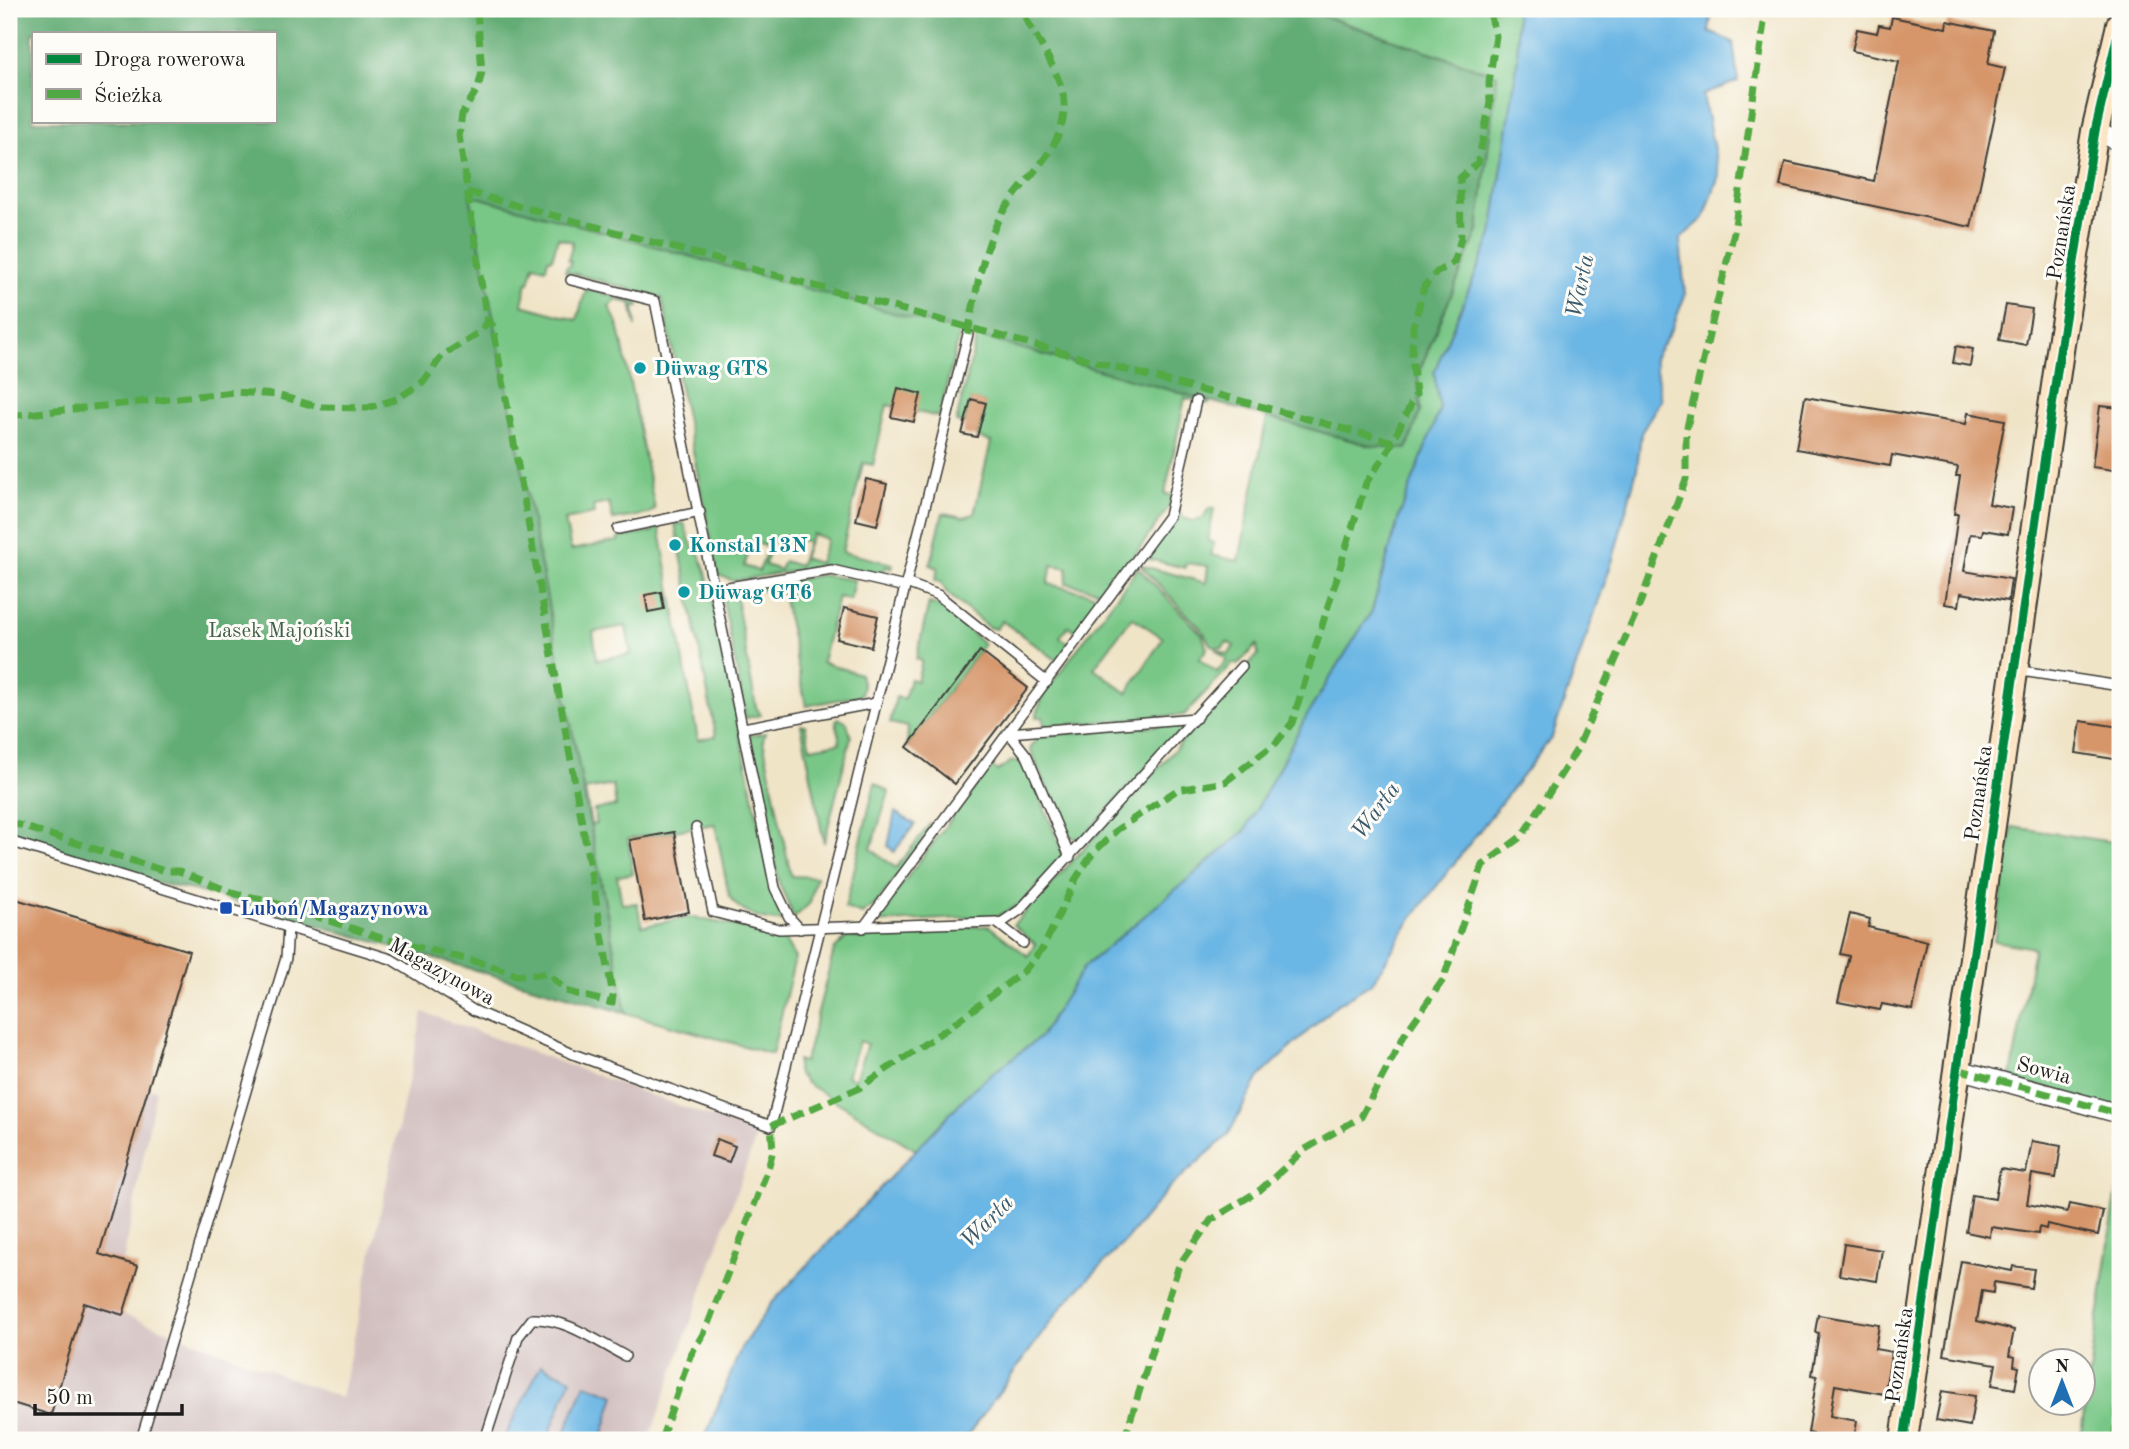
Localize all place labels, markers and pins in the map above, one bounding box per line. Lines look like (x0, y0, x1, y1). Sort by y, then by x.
place label: Düwag GT8 (654, 359, 768, 380)
marker: Düwag GT8 (632, 360, 648, 376)
place label: Konstal 13N (689, 536, 808, 557)
marker: Konstal 13N (667, 537, 683, 553)
place label: Düwag GT6 (698, 583, 812, 604)
marker: Düwag GT6 (676, 584, 692, 600)
place label: Luboń/Magazynowa (240, 899, 429, 920)
marker: Luboń/Magazynowa (218, 900, 234, 916)

